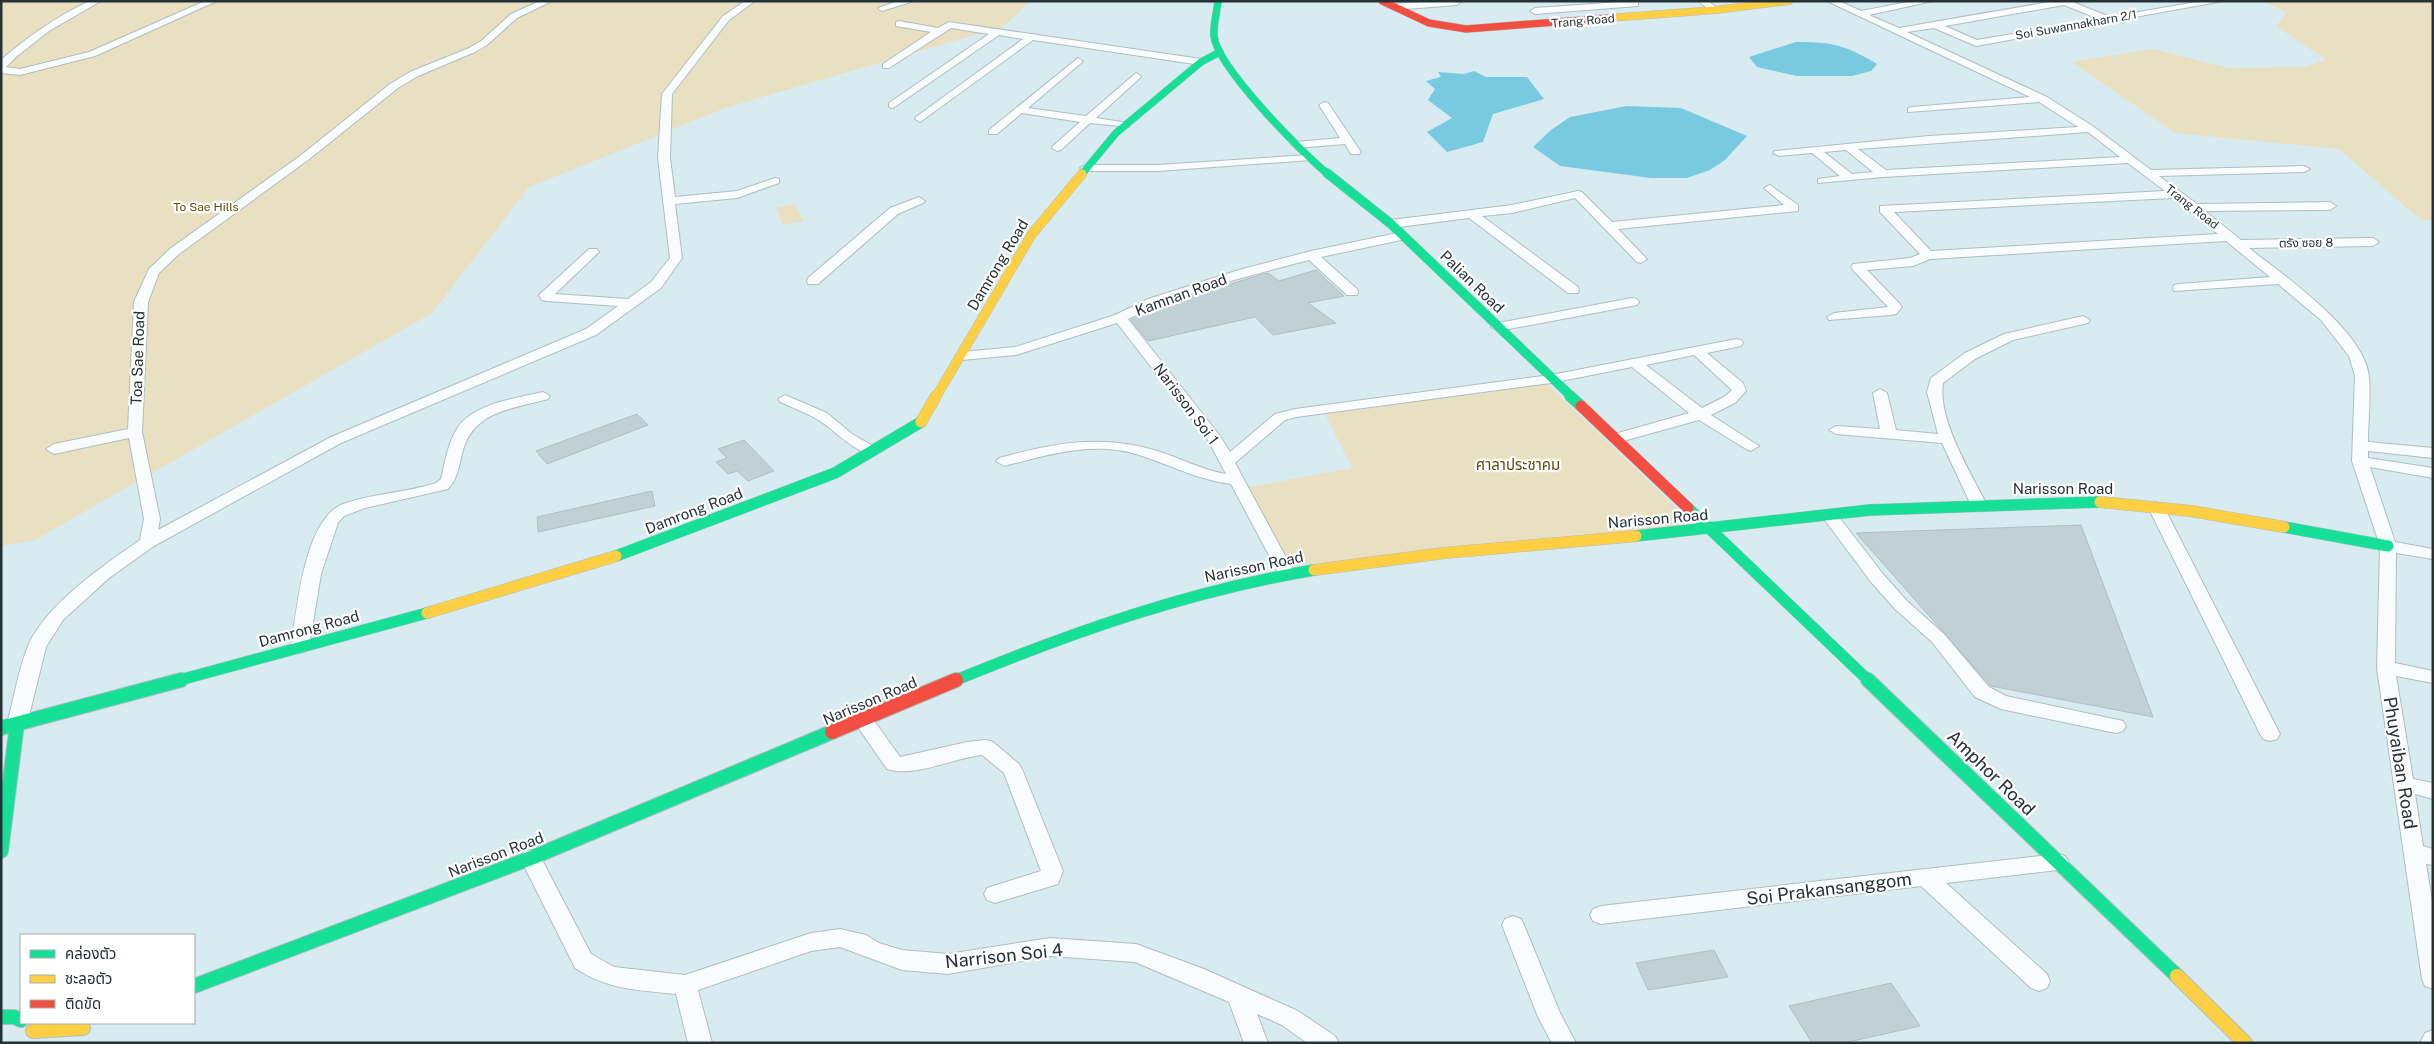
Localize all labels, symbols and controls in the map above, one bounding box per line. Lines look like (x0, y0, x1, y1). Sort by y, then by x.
street label: Soi Suwannakharn 2/1 (2014, 7, 2138, 43)
street label: Trang Road (1551, 11, 1615, 31)
street label: Trang Road (2163, 182, 2221, 232)
park label: To Sae Hills (173, 200, 239, 214)
street label: Damrong Road (964, 216, 1031, 313)
street label: ตรัง ซอย 8 (2279, 236, 2333, 250)
street label: Palian Road (1437, 247, 1508, 316)
street label: Kamnan Road (1133, 270, 1229, 319)
street label: Toa Sae Road (127, 311, 148, 405)
street label: Narisson Soi 1 (1150, 360, 1222, 448)
park label: ศาลาประชาคม (1476, 456, 1560, 473)
street label: Narisson Road (2013, 480, 2113, 497)
street label: Damrong Road (643, 484, 745, 537)
street label: Narisson Road (1607, 506, 1709, 531)
street label: Narisson Road (1203, 548, 1305, 585)
street label: Damrong Road (257, 607, 361, 650)
street label: Narisson Road (820, 673, 919, 728)
street label: Phuyaiban Road (2380, 695, 2421, 831)
street label: Amphor Road (1943, 726, 2040, 820)
street label: Narisson Road (446, 829, 546, 880)
street label: Soi Prakansanggom (1745, 868, 1913, 909)
legend (20, 934, 195, 1024)
street label: Narrison Soi 4 (944, 939, 1064, 972)
text: คล่องตัว (65, 945, 116, 962)
text: ชะลอตัว (65, 970, 112, 987)
text: ติดขัด (65, 995, 101, 1012)

